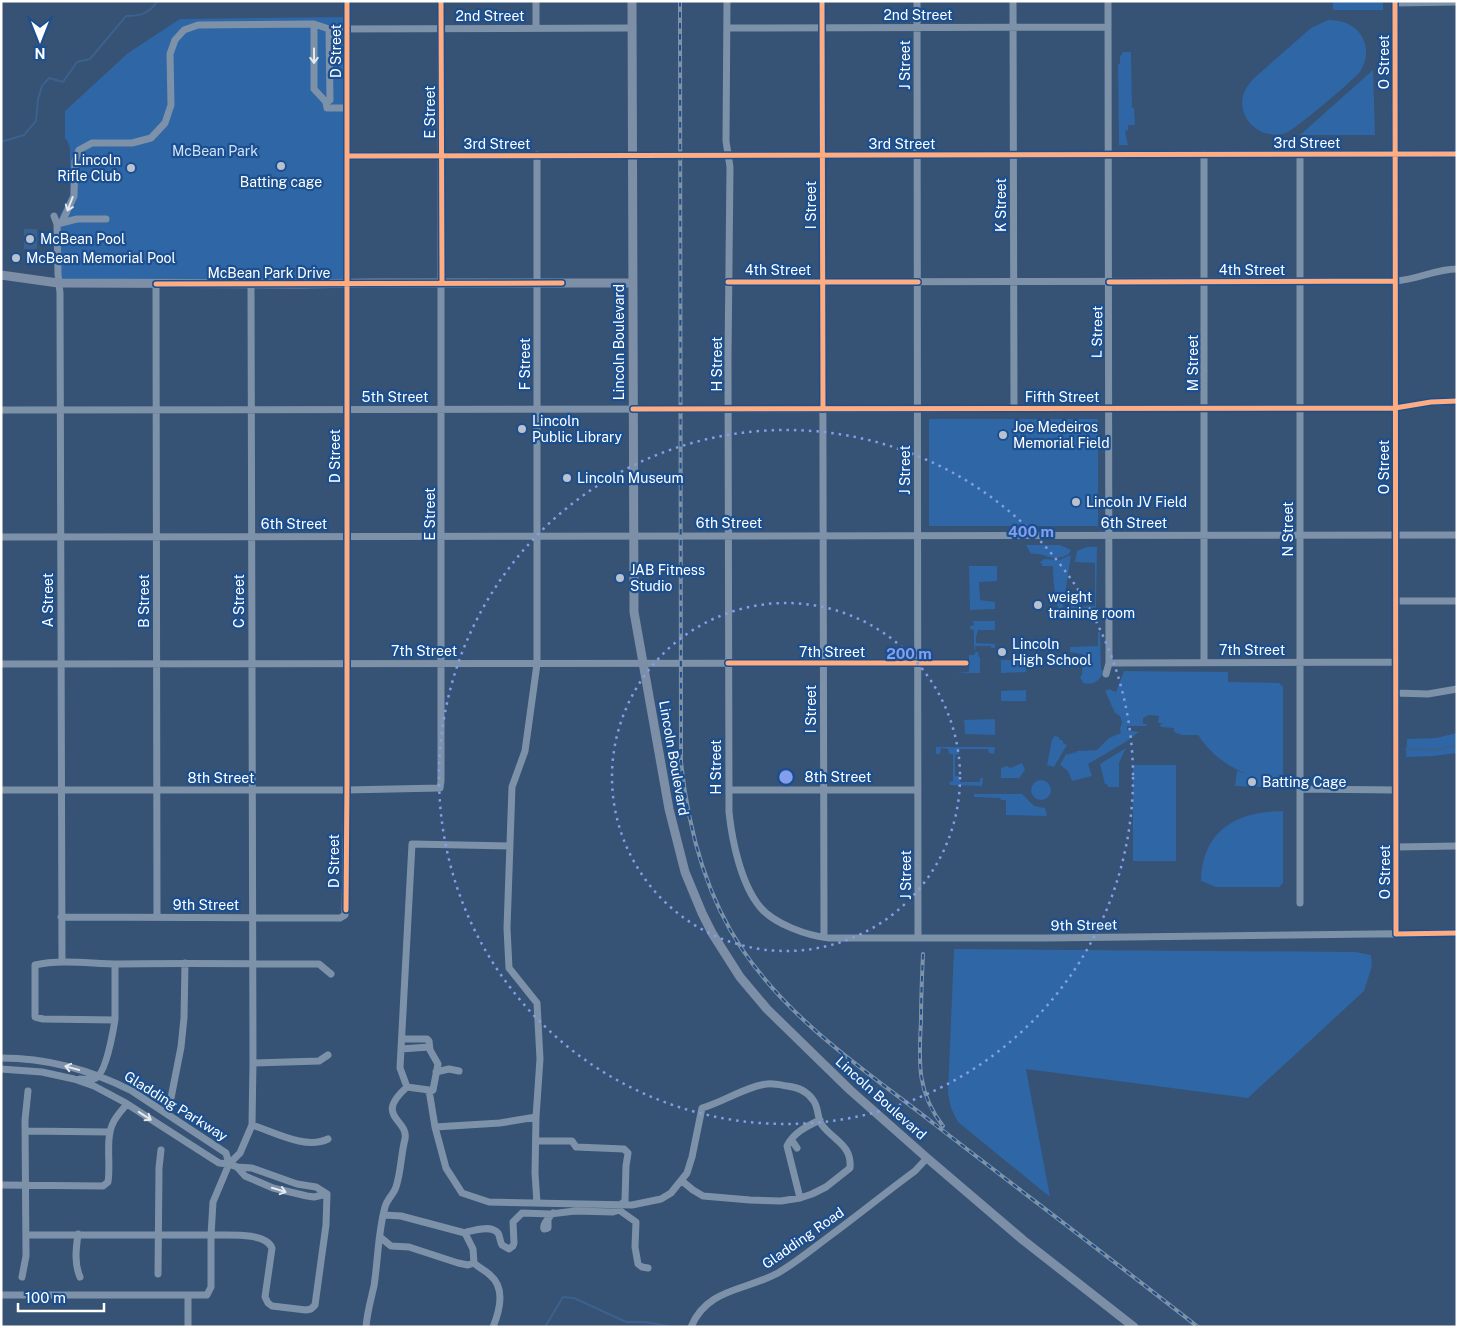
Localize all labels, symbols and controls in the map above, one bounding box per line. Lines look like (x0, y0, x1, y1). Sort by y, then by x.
street label: 2nd Street (883, 7, 953, 23)
street label: 2nd Street (455, 8, 525, 24)
north arrow (15, 15, 65, 65)
street label: D Street (328, 24, 344, 78)
street label: O Street (1376, 35, 1392, 89)
street label: J Street (897, 40, 913, 90)
text: N (35, 45, 45, 61)
one-way arrow (309, 48, 319, 64)
street label: E Street (422, 86, 438, 138)
street label: 3rd Street (1274, 135, 1340, 151)
street label: 3rd Street (464, 136, 530, 152)
street label: 3rd Street (869, 136, 935, 152)
park label: McBean Park (172, 143, 258, 159)
place label: Lincoln Rifle Club (57, 152, 121, 184)
marker: Batting cage (275, 160, 287, 172)
marker: Lincoln Rifle Club (125, 162, 137, 174)
place label: Batting cage (240, 174, 322, 190)
street label: K Street (993, 178, 1009, 232)
street label: I Street (803, 181, 819, 229)
one-way arrow (65, 196, 75, 211)
place label: McBean Pool (40, 231, 125, 247)
marker: McBean Pool (24, 233, 36, 245)
place label: McBean Memorial Pool (26, 250, 176, 266)
marker: McBean Memorial Pool (10, 252, 22, 264)
street label: 4th Street (745, 262, 811, 278)
street label: 4th Street (1219, 262, 1285, 278)
street label: McBean Park Drive (207, 265, 331, 281)
street label: Lincoln Boulevard (611, 284, 627, 400)
street label: L Street (1089, 306, 1105, 358)
street label: M Street (1185, 335, 1201, 391)
street label: H Street (709, 336, 725, 392)
street label: F Street (517, 338, 533, 390)
street label: 5th Street (362, 389, 428, 405)
street label: Fifth Street (1025, 389, 1099, 405)
place label: Lincoln Public Library (532, 413, 623, 445)
place label: Joe Medeiros Memorial Field (1013, 419, 1110, 451)
marker: Lincoln Public Library (516, 423, 528, 435)
street label: D Street (327, 429, 343, 483)
marker: Joe Medeiros Memorial Field (997, 429, 1009, 441)
street label: O Street (1376, 440, 1392, 494)
street label: J Street (897, 445, 913, 495)
place label: Lincoln Museum (577, 470, 684, 486)
marker: Lincoln Museum (561, 472, 573, 484)
street label: E Street (422, 488, 438, 540)
place label: Lincoln JV Field (1086, 494, 1187, 510)
marker: Lincoln JV Field (1070, 496, 1082, 508)
street label: N Street (1280, 502, 1296, 556)
street label: 6th Street (696, 515, 762, 531)
street label: 6th Street (1101, 515, 1167, 531)
street label: 6th Street (261, 516, 327, 532)
text: 400 m (1008, 523, 1054, 540)
place label: JAB Fitness Studio (630, 562, 705, 594)
marker: JAB Fitness Studio (614, 572, 626, 584)
street label: A Street (40, 573, 56, 627)
street label: B Street (136, 574, 152, 628)
street label: C Street (231, 574, 247, 628)
place label: weight training room (1048, 589, 1135, 621)
marker: weight training room (1032, 599, 1044, 611)
place label: Lincoln High School (1012, 636, 1091, 668)
street label: 7th Street (1219, 642, 1285, 658)
street label: 7th Street (391, 643, 457, 659)
street label: 7th Street (799, 644, 865, 660)
text: 200 m (886, 645, 932, 662)
marker: Lincoln High School (996, 646, 1008, 658)
street label: I Street (803, 685, 819, 733)
street label: Lincoln Boulevard (656, 699, 692, 817)
street label: H Street (708, 739, 724, 795)
centre of rings (777, 768, 795, 786)
street label: 8th Street (805, 769, 871, 785)
street label: 8th Street (188, 770, 254, 786)
place label: Batting Cage (1262, 774, 1347, 790)
marker: Batting Cage (1246, 776, 1258, 788)
street label: D Street (326, 834, 342, 888)
street label: O Street (1377, 845, 1393, 899)
street label: J Street (898, 850, 914, 900)
street label: 9th Street (173, 897, 239, 913)
street label: 9th Street (1051, 916, 1117, 934)
street label: Lincoln Boulevard (832, 1053, 930, 1143)
one-way arrow (64, 1062, 80, 1072)
street label: Gladding Parkway (122, 1068, 231, 1144)
one-way arrow (138, 1110, 152, 1121)
one-way arrow (270, 1185, 286, 1195)
street label: Gladding Road (759, 1204, 847, 1272)
scale bar (18, 1280, 104, 1312)
text: 100 m (25, 1289, 66, 1306)

